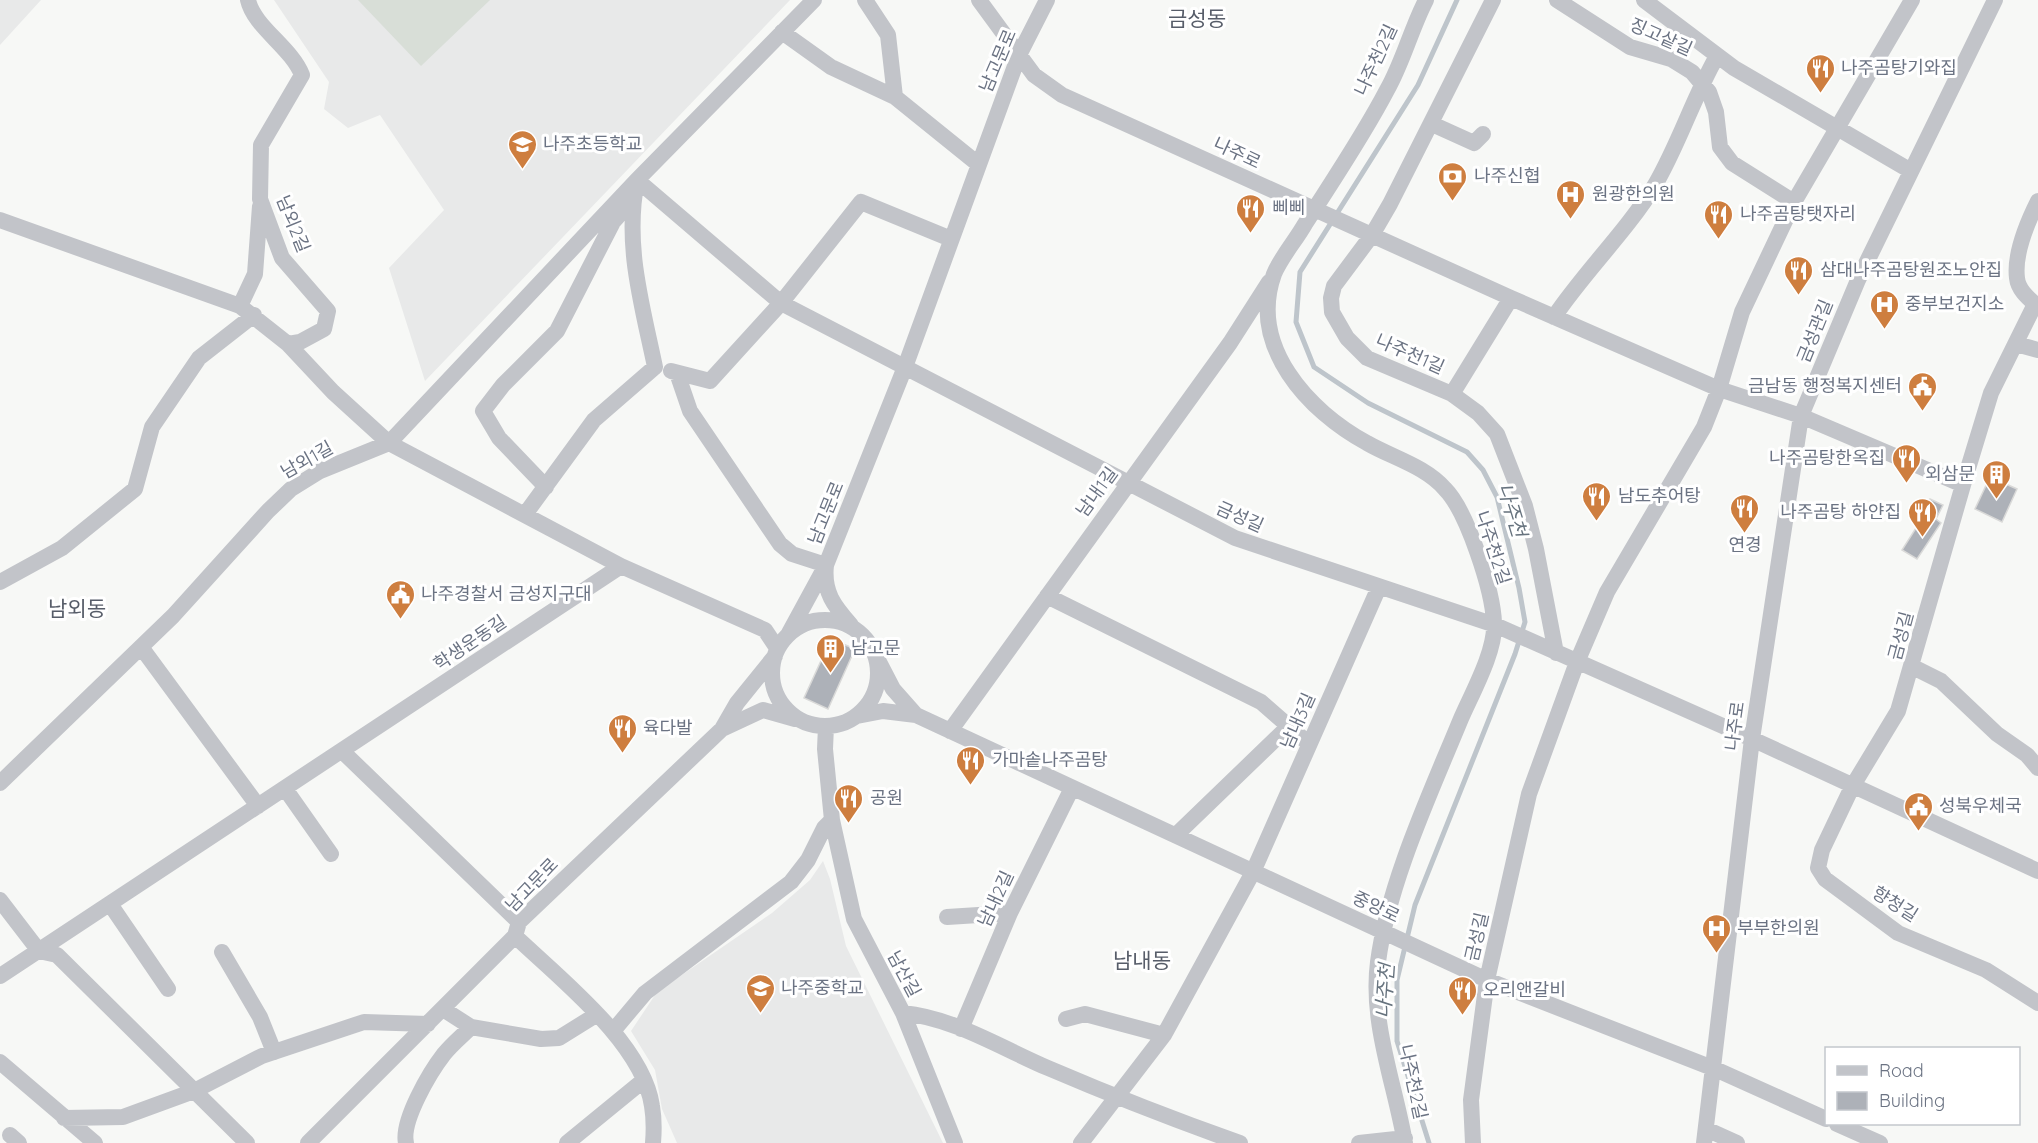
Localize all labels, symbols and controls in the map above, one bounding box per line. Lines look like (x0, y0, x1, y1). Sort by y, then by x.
district label: 금성동 (1168, 5, 1226, 31)
street label: 징고샅길 (1626, 13, 1696, 61)
street label: 나주천2길 (1349, 20, 1402, 99)
street label: 남고문로 (974, 26, 1021, 96)
restaurant icon: 나주곰탕기와집 (1804, 52, 1836, 94)
place label: 나주곰탕기와집 (1841, 56, 1957, 79)
school or university icon: 나주초등학교 (506, 128, 538, 170)
place label: 나주초등학교 (543, 132, 642, 155)
street label: 나주로 (1210, 132, 1265, 173)
bank icon: 나주신협 (1437, 160, 1469, 202)
place label: 나주신협 (1474, 164, 1540, 187)
hospital icon: 원광한의원 (1555, 178, 1587, 220)
place label: 원광한의원 (1592, 182, 1675, 205)
street label: 남외2길 (272, 192, 315, 256)
restaurant icon: 삐삐 (1235, 192, 1267, 234)
place label: 삐삐 (1272, 196, 1305, 219)
restaurant icon: 나주곰탕탯자리 (1703, 198, 1735, 240)
place label: 나주곰탕탯자리 (1740, 202, 1856, 225)
restaurant icon: 삼대나주곰탕원조노안집 (1783, 254, 1815, 296)
place label: 삼대나주곰탕원조노안집 (1820, 258, 2002, 281)
hospital icon: 중부보건지소 (1868, 288, 1900, 330)
place label: 중부보건지소 (1905, 292, 2004, 315)
street label: 금성관길 (1791, 296, 1838, 366)
street label: 나주천1길 (1372, 328, 1448, 379)
public building icon: 금남동 행정복지센터 (1907, 370, 1939, 412)
place label: 금남동 행정복지센터 (1748, 374, 1902, 397)
street label: 남외1길 (277, 436, 337, 483)
restaurant icon: 나주곰탕한옥집 (1890, 442, 1922, 484)
place label: 나주곰탕한옥집 (1769, 446, 1885, 469)
building icon: 외삼문 (1980, 458, 2012, 500)
street label: 남내1길 (1071, 462, 1122, 521)
place label: 외삼문 (1925, 462, 1975, 485)
street label: 남고문로 (802, 478, 849, 548)
water label: 나주천 (1492, 480, 1533, 542)
restaurant icon: 남도추어탕 (1581, 480, 1613, 522)
place label: 남도추어탕 (1618, 484, 1701, 507)
restaurant icon: 연경 (1729, 492, 1761, 534)
street label: 금성길 (1213, 496, 1268, 537)
restaurant icon: 나주곰탕 하얀집 (1906, 496, 1938, 538)
place label: 나주곰탕 하얀집 (1780, 500, 1901, 523)
street label: 나주천2길 (1471, 508, 1516, 588)
place label: 연경 (1728, 533, 1762, 556)
public building icon: 나주경찰서 금성지구대 (384, 578, 416, 620)
place label: 나주경찰서 금성지구대 (421, 582, 592, 605)
district label: 남외동 (48, 595, 106, 621)
street label: 금성길 (1883, 609, 1918, 663)
street label: 학생운동길 (429, 610, 510, 675)
building icon: 남고문 (814, 632, 846, 674)
place label: 남고문 (851, 636, 901, 659)
street label: 남내3길 (1275, 689, 1320, 752)
street label: 나주로 (1720, 700, 1749, 752)
restaurant icon: 육다발 (606, 712, 638, 754)
place label: 육다발 (643, 716, 693, 739)
restaurant icon: 가마솥나주곰탕 (955, 744, 987, 786)
place label: 가마솥나주곰탕 (992, 748, 1108, 771)
restaurant icon: 공원 (833, 782, 865, 824)
place label: 공원 (870, 786, 903, 809)
public building icon: 성북우체국 (1902, 790, 1934, 832)
place label: 성북우체국 (1939, 794, 2022, 817)
street label: 남고문로 (500, 853, 563, 916)
street label: 남내2길 (973, 867, 1019, 931)
street label: 향청길 (1868, 881, 1922, 926)
street label: 중앙로 (1349, 886, 1404, 927)
street label: 금성길 (1460, 910, 1493, 964)
hospital icon: 부부한의원 (1700, 912, 1732, 954)
place label: 부부한의원 (1737, 916, 1820, 939)
street label: 남산길 (883, 946, 926, 1001)
district label: 남내동 (1113, 947, 1171, 973)
water label: 나주천 (1370, 960, 1399, 1019)
school or university icon: 나주중학교 (744, 972, 776, 1014)
restaurant icon: 오리앤갈비 (1446, 974, 1478, 1016)
place label: 나주중학교 (781, 976, 864, 999)
place label: 오리앤갈비 (1483, 978, 1566, 1001)
street label: 나주천2길 (1394, 1042, 1433, 1122)
legend (1825, 1047, 2020, 1125)
text: Road (1879, 1059, 1924, 1082)
text: Building (1879, 1089, 1945, 1112)

